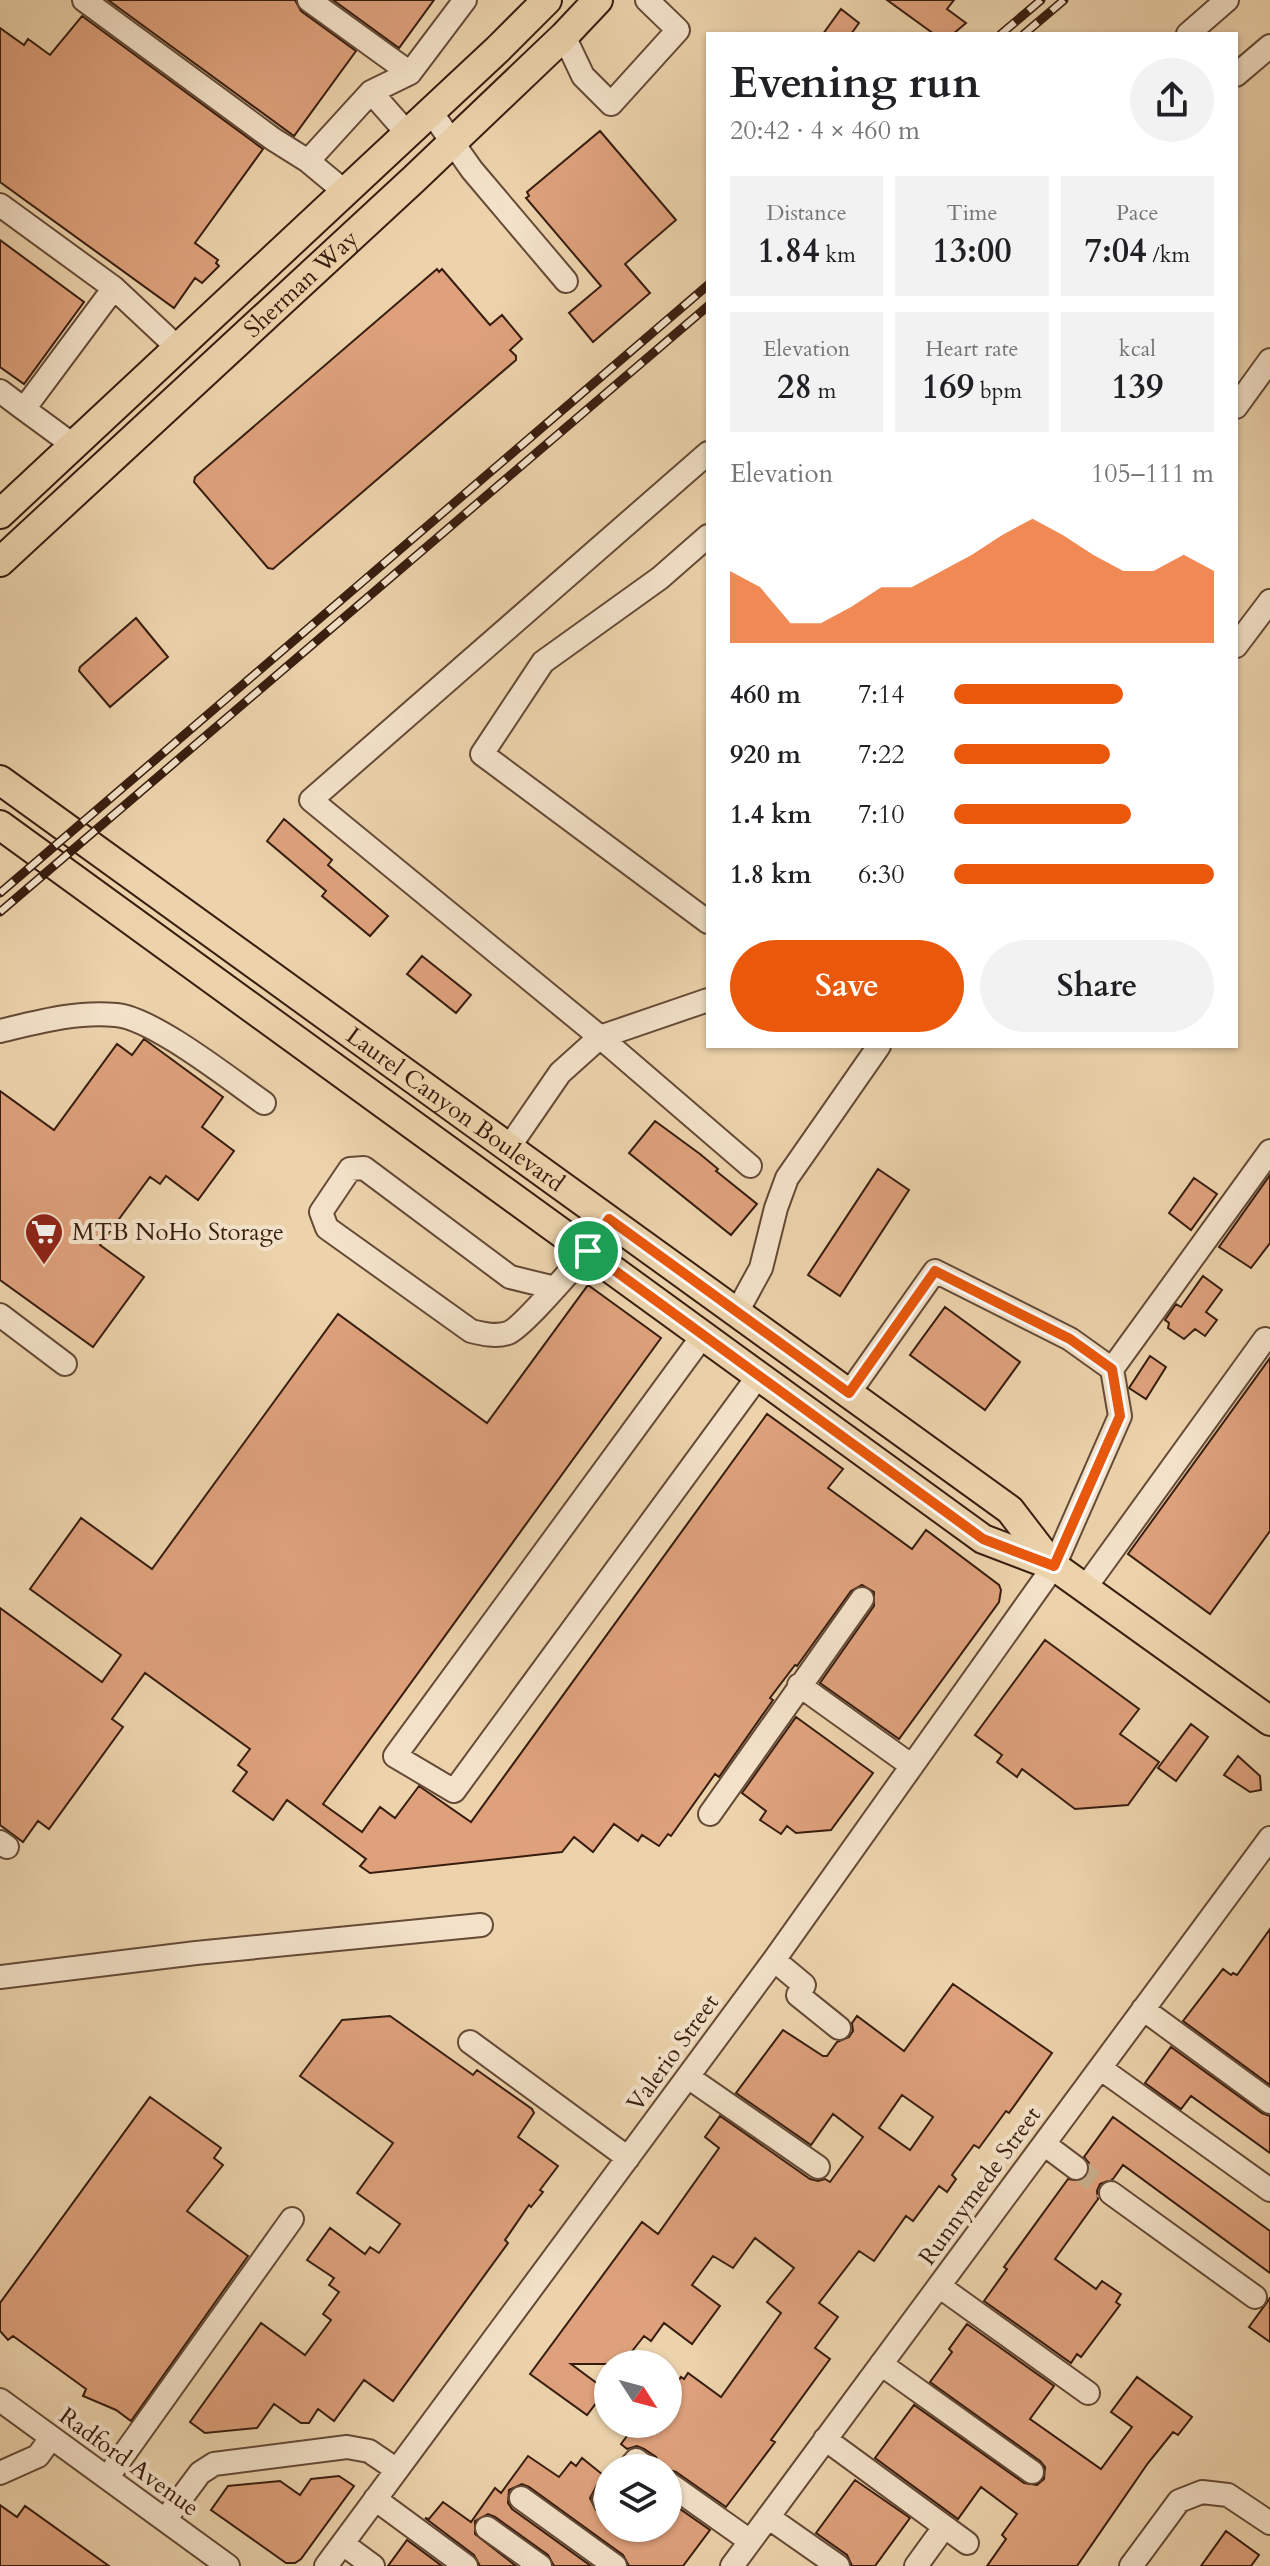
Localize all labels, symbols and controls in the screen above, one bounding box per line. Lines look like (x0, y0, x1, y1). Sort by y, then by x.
text: Evening run (730, 53, 980, 113)
button: share (1130, 58, 1214, 142)
text: 20:42 · 4 × 460 m (730, 113, 920, 148)
text: Distance (766, 198, 847, 228)
text: Time (947, 198, 997, 228)
text: Pace (1116, 198, 1159, 228)
street label: Sherman Way (236, 222, 366, 345)
text: 1.84 (757, 228, 820, 274)
text: 13:00 (932, 228, 1012, 274)
text: 7:04 (1085, 228, 1147, 274)
text: km (820, 240, 856, 270)
text: /km (1147, 240, 1190, 270)
text: Elevation (763, 334, 850, 364)
text: Heart rate (925, 334, 1019, 364)
text: kcal (1119, 334, 1156, 364)
text: 28 (777, 364, 812, 410)
text: 169 (922, 364, 974, 410)
text: 139 (1111, 364, 1163, 410)
text: m (812, 376, 836, 406)
text: bpm (974, 376, 1022, 406)
text: Elevation (730, 456, 833, 491)
text: 105–111 m (1091, 456, 1214, 491)
text: 460 m (730, 677, 801, 712)
text: 7:14 (858, 677, 905, 712)
text: 920 m (730, 737, 801, 772)
text: 7:22 (858, 737, 905, 772)
text: 1.4 km (730, 797, 811, 832)
text: 7:10 (858, 797, 905, 832)
text: 1.8 km (730, 857, 811, 892)
text: 6:30 (858, 857, 905, 892)
button: Save (730, 940, 964, 1032)
button: Share (980, 940, 1214, 1032)
street label: Laurel Canyon Boulevard (340, 1019, 571, 1199)
supermarket icon: MTB NoHo Storage (23, 1211, 65, 1266)
place label: MTB NoHo Storage (72, 1216, 284, 1249)
pin (554, 1217, 622, 1285)
icon: arrive (566, 1229, 610, 1273)
street label: Valerio Street (619, 1987, 727, 2118)
street label: Runnymede Street (911, 2100, 1049, 2272)
north arrow (594, 2350, 682, 2438)
map controls (594, 2350, 682, 2542)
street label: Radford Avenue (52, 2400, 206, 2524)
button: layers (594, 2454, 682, 2542)

